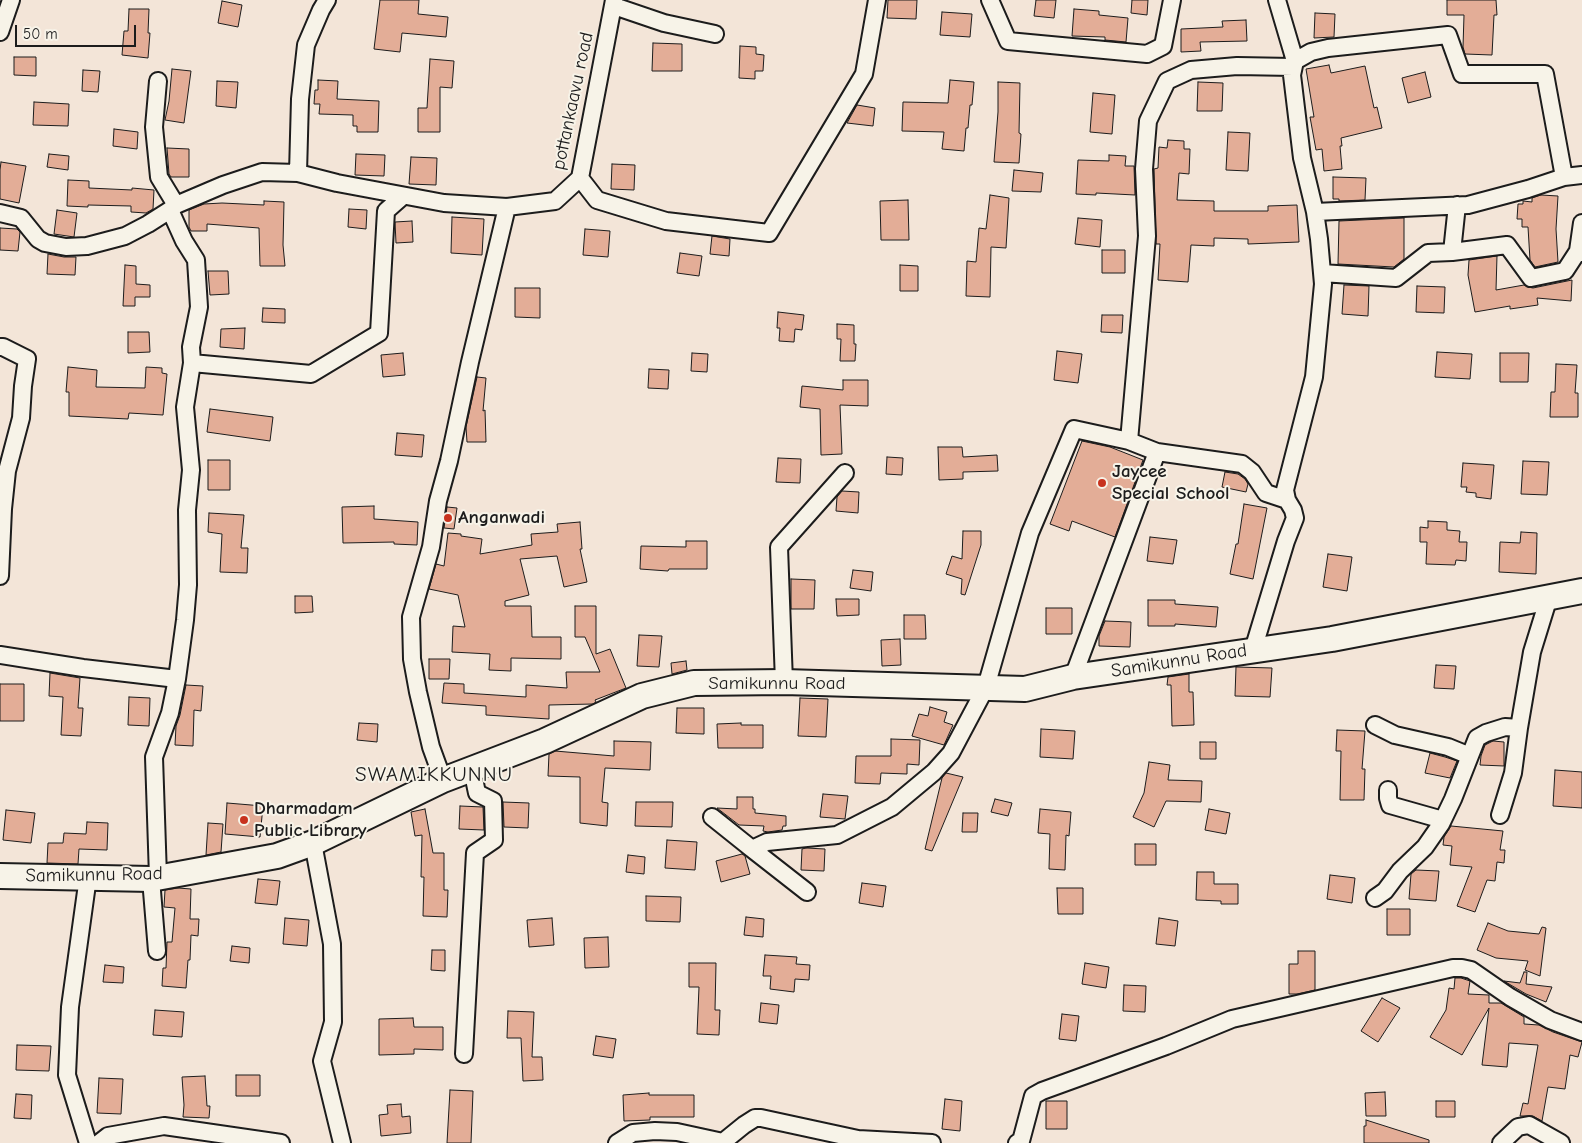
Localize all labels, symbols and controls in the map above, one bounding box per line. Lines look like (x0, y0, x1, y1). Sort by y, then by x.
scale bar (18, 15, 139, 47)
text: 50 m (23, 25, 58, 43)
street label: pottankaavu road (547, 30, 599, 172)
place label: Jaycee Special School (1112, 461, 1230, 505)
marker: Jaycee Special School (1096, 477, 1108, 489)
place label: Anganwadi (458, 507, 545, 529)
marker: Anganwadi (442, 512, 454, 524)
street label: Samikunnu Road (1109, 639, 1249, 683)
street label: Samikunnu Road (708, 673, 846, 695)
district label: SWAMIKKUNNU (354, 762, 514, 788)
place label: Dharmadam Public Library (254, 798, 367, 842)
marker: Dharmadam Public Library (238, 814, 250, 826)
street label: Samikunnu Road (25, 862, 163, 888)

